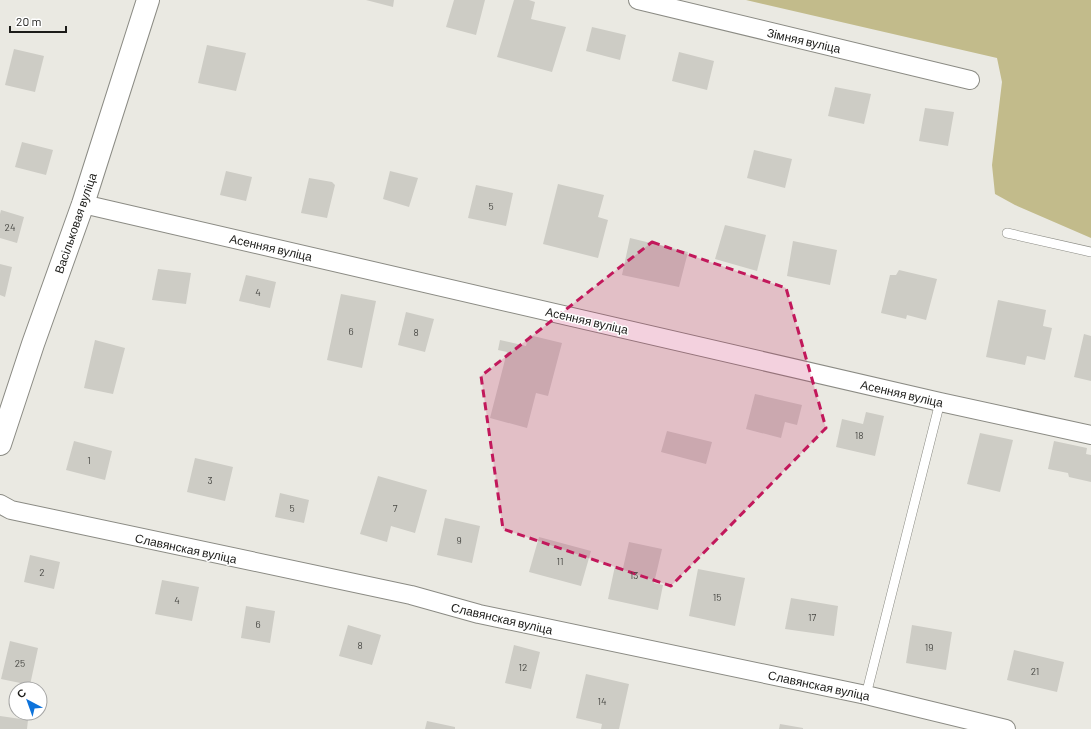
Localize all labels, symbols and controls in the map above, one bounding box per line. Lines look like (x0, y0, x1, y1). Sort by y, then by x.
scale bar (10, 8, 66, 34)
text: 20 m (16, 14, 42, 28)
street label: Зімняя вуліца (766, 25, 843, 56)
street label: Васільковая вуліца (51, 171, 100, 275)
house number: 5 (488, 200, 494, 212)
house number: 24 (5, 221, 15, 233)
street label: Асенняя вуліца (228, 231, 314, 264)
house number: 4 (255, 286, 261, 298)
street label: Асенняя вуліца (544, 304, 630, 337)
house number: 6 (348, 325, 354, 337)
house number: 8 (413, 326, 419, 338)
street label: Асенняя вуліца (859, 377, 945, 410)
house number: 18 (855, 429, 863, 441)
house number: 1 (87, 454, 91, 466)
house number: 3 (207, 474, 213, 486)
house number: 5 (289, 502, 295, 514)
house number: 7 (393, 502, 398, 514)
street label: Славянская вуліца (134, 530, 239, 567)
house number: 9 (456, 534, 462, 546)
house number: 11 (556, 555, 564, 567)
house number: 2 (39, 566, 45, 578)
house number: 13 (630, 569, 638, 581)
house number: 15 (713, 591, 721, 603)
house number: 4 (174, 594, 180, 606)
street label: Славянская вуліца (450, 599, 554, 638)
house number: 17 (808, 611, 816, 623)
house number: 6 (255, 618, 261, 630)
house number: 8 (357, 639, 363, 651)
house number: 19 (925, 641, 933, 653)
house number: 25 (15, 657, 25, 669)
house number: 12 (519, 661, 527, 673)
house number: 21 (1031, 665, 1039, 677)
street label: Славянская вуліца (767, 667, 872, 704)
north arrow (8, 681, 48, 721)
text: С (14, 686, 28, 701)
house number: 14 (597, 695, 607, 707)

